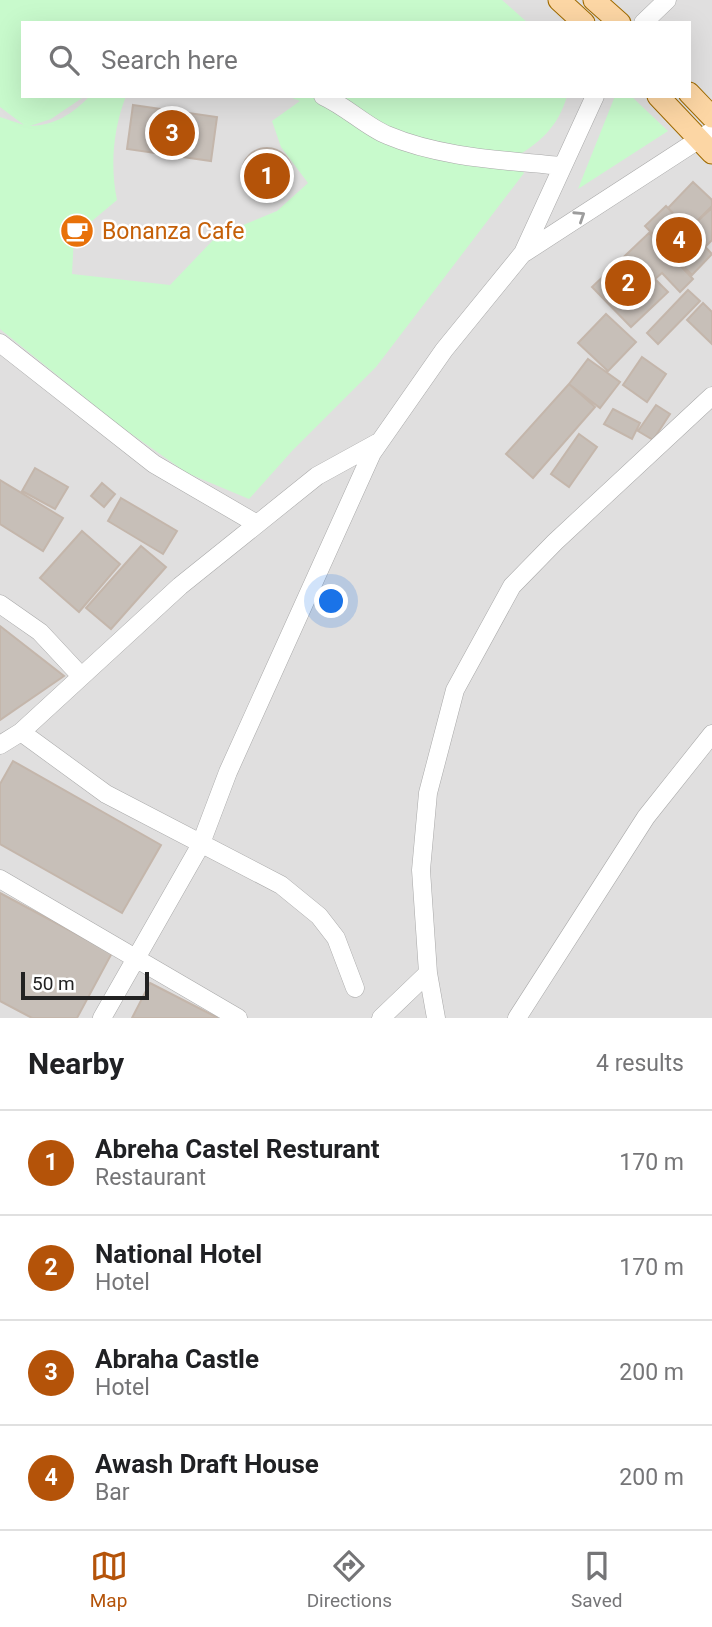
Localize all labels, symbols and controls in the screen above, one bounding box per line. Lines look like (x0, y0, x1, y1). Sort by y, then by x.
search box (21, 21, 691, 98)
icon: search (45, 41, 83, 79)
text: Search here (101, 45, 238, 75)
pin: 3 (149, 107, 195, 159)
pin: 1 (244, 150, 290, 202)
cafe icon: Bonanza Cafe (58, 212, 96, 250)
one-way arrow (572, 212, 585, 224)
pin: 4 (656, 214, 702, 266)
place label: Bonanza Cafe (102, 218, 244, 245)
pin: 2 (605, 257, 651, 309)
your location (314, 584, 348, 618)
scale bar (21, 969, 149, 1001)
text: 50 m (32, 972, 75, 995)
text: Nearby (28, 1046, 124, 1081)
text: 4 results (596, 1050, 684, 1077)
text: Abreha Castel Resturant (95, 1134, 380, 1164)
text: 1 (44, 1149, 58, 1176)
text: 170 m (619, 1149, 684, 1176)
text: Restaurant (95, 1164, 206, 1191)
text: National Hotel (95, 1239, 262, 1269)
text: 2 (44, 1254, 58, 1281)
text: 170 m (619, 1254, 684, 1281)
text: Hotel (95, 1269, 150, 1296)
text: Abraha Castle (95, 1344, 259, 1374)
text: 3 (44, 1359, 58, 1386)
text: 200 m (619, 1359, 684, 1386)
text: Hotel (95, 1374, 150, 1401)
text: Awash Draft House (95, 1449, 319, 1479)
text: 4 (44, 1464, 58, 1491)
text: 200 m (619, 1464, 684, 1491)
text: Bar (95, 1479, 130, 1506)
tab: Map (90, 1547, 128, 1612)
tab: Directions (307, 1547, 392, 1612)
tab: Saved (571, 1547, 622, 1612)

